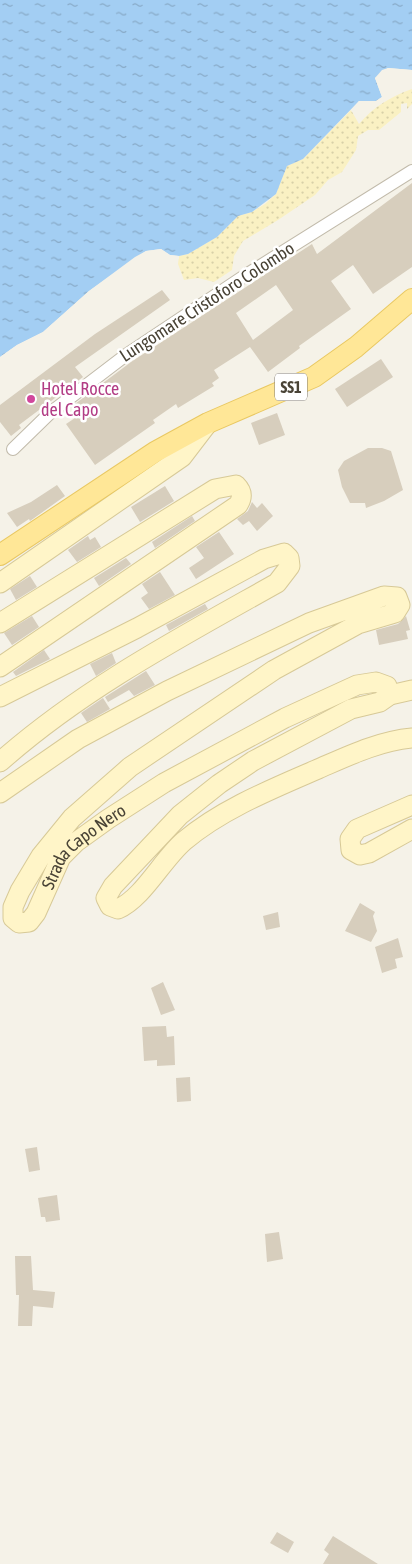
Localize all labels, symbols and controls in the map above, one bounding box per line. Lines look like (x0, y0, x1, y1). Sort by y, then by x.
street label: Lungomare Cristoforo Colombo (115, 237, 298, 366)
road number: SS1 (275, 374, 307, 401)
place label: Hotel Rocce del Capo (41, 378, 119, 420)
marker: Hotel Rocce del Capo (25, 393, 37, 405)
street label: Strada Capo Nero (37, 799, 129, 892)

